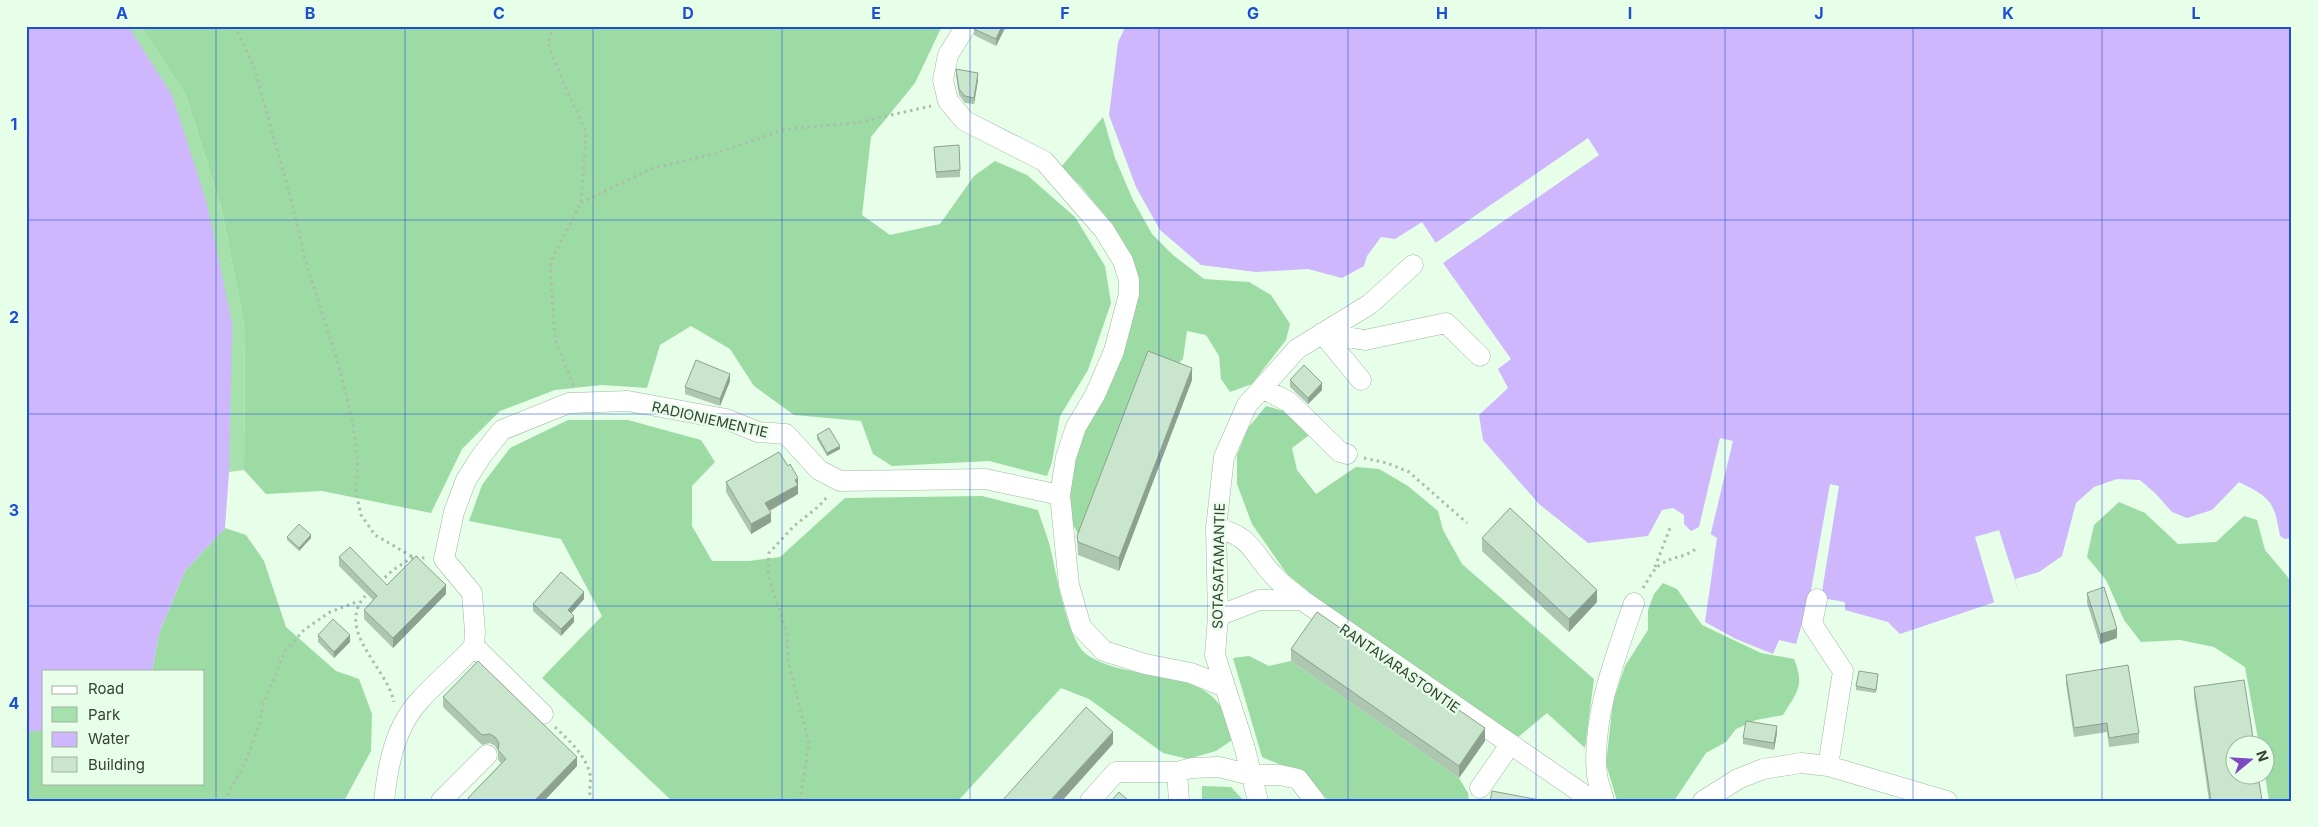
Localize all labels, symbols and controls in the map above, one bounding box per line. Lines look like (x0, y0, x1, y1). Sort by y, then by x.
text: A (116, 3, 128, 23)
text: B (305, 3, 315, 23)
text: C (493, 3, 505, 23)
text: D (682, 3, 694, 23)
text: E (871, 3, 881, 23)
text: F (1060, 3, 1070, 23)
text: G (1247, 3, 1259, 23)
text: H (1436, 3, 1448, 23)
text: I (1628, 3, 1632, 23)
text: J (1814, 3, 1824, 23)
text: K (2002, 3, 2014, 23)
text: L (2191, 3, 2201, 23)
text: 1 (11, 114, 17, 134)
text: 2 (9, 307, 19, 327)
street label: RADIONIEMENTIE (650, 397, 770, 441)
text: 3 (9, 500, 19, 520)
street label: SOTASATAMANTIE (1208, 503, 1228, 629)
street label: RANTAVARASTONTIE (1337, 620, 1463, 716)
legend (42, 670, 205, 784)
text: Road (88, 679, 124, 698)
text: 4 (9, 693, 20, 713)
text: Park (88, 705, 121, 724)
text: Water (88, 729, 130, 748)
north arrow (2226, 734, 2276, 784)
text: N (2253, 748, 2273, 764)
text: Building (88, 755, 145, 774)

